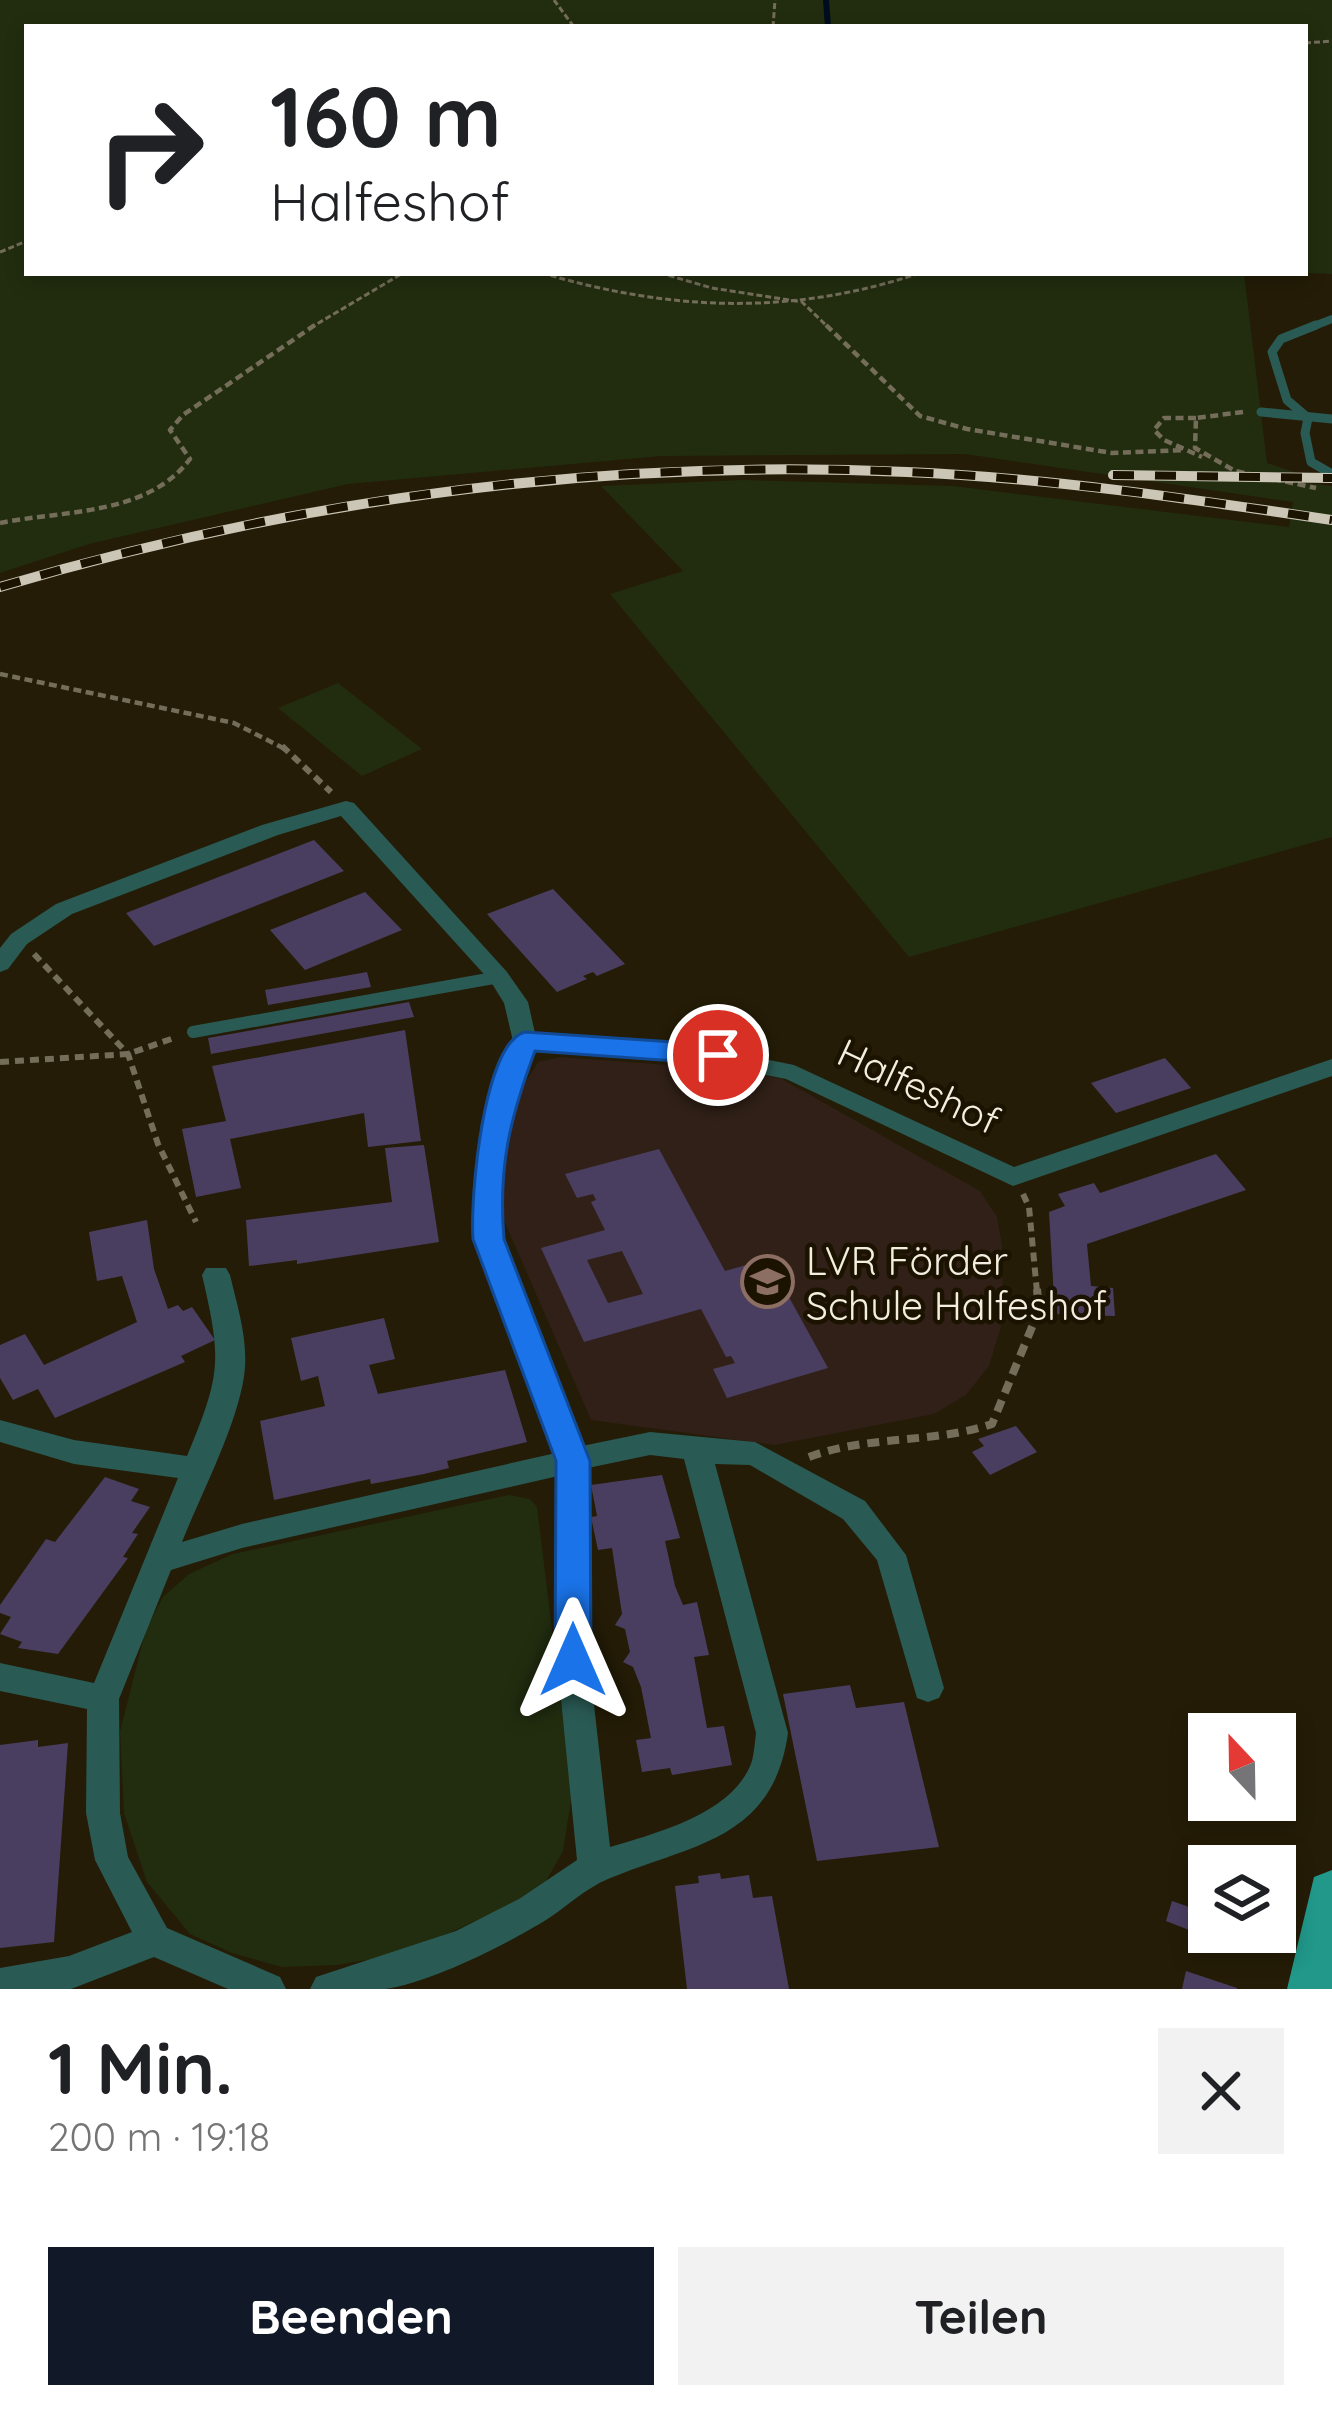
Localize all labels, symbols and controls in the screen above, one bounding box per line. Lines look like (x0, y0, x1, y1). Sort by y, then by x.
text: 160 m (270, 63, 502, 168)
icon: right (72, 72, 228, 228)
text: Halfeshof (270, 167, 510, 235)
pin (667, 1004, 769, 1106)
icon: arrive (685, 1022, 751, 1088)
street label: Halfeshof (830, 1027, 1008, 1145)
place label: LVR Förder Schule Halfeshof (806, 1236, 1107, 1330)
school or university icon: LVR Förder Schule Halfeshof (739, 1254, 795, 1310)
position arrow (510, 1597, 636, 1723)
north arrow (1188, 1713, 1296, 1821)
map controls (1188, 1713, 1296, 1953)
button: layers (1188, 1845, 1296, 1953)
text: 1 Min. (48, 2022, 233, 2112)
button: close (1158, 2028, 1284, 2154)
text: 200 m · 19:18 (48, 2112, 270, 2161)
button: Beenden (48, 2247, 654, 2385)
button: Teilen (678, 2247, 1284, 2385)

